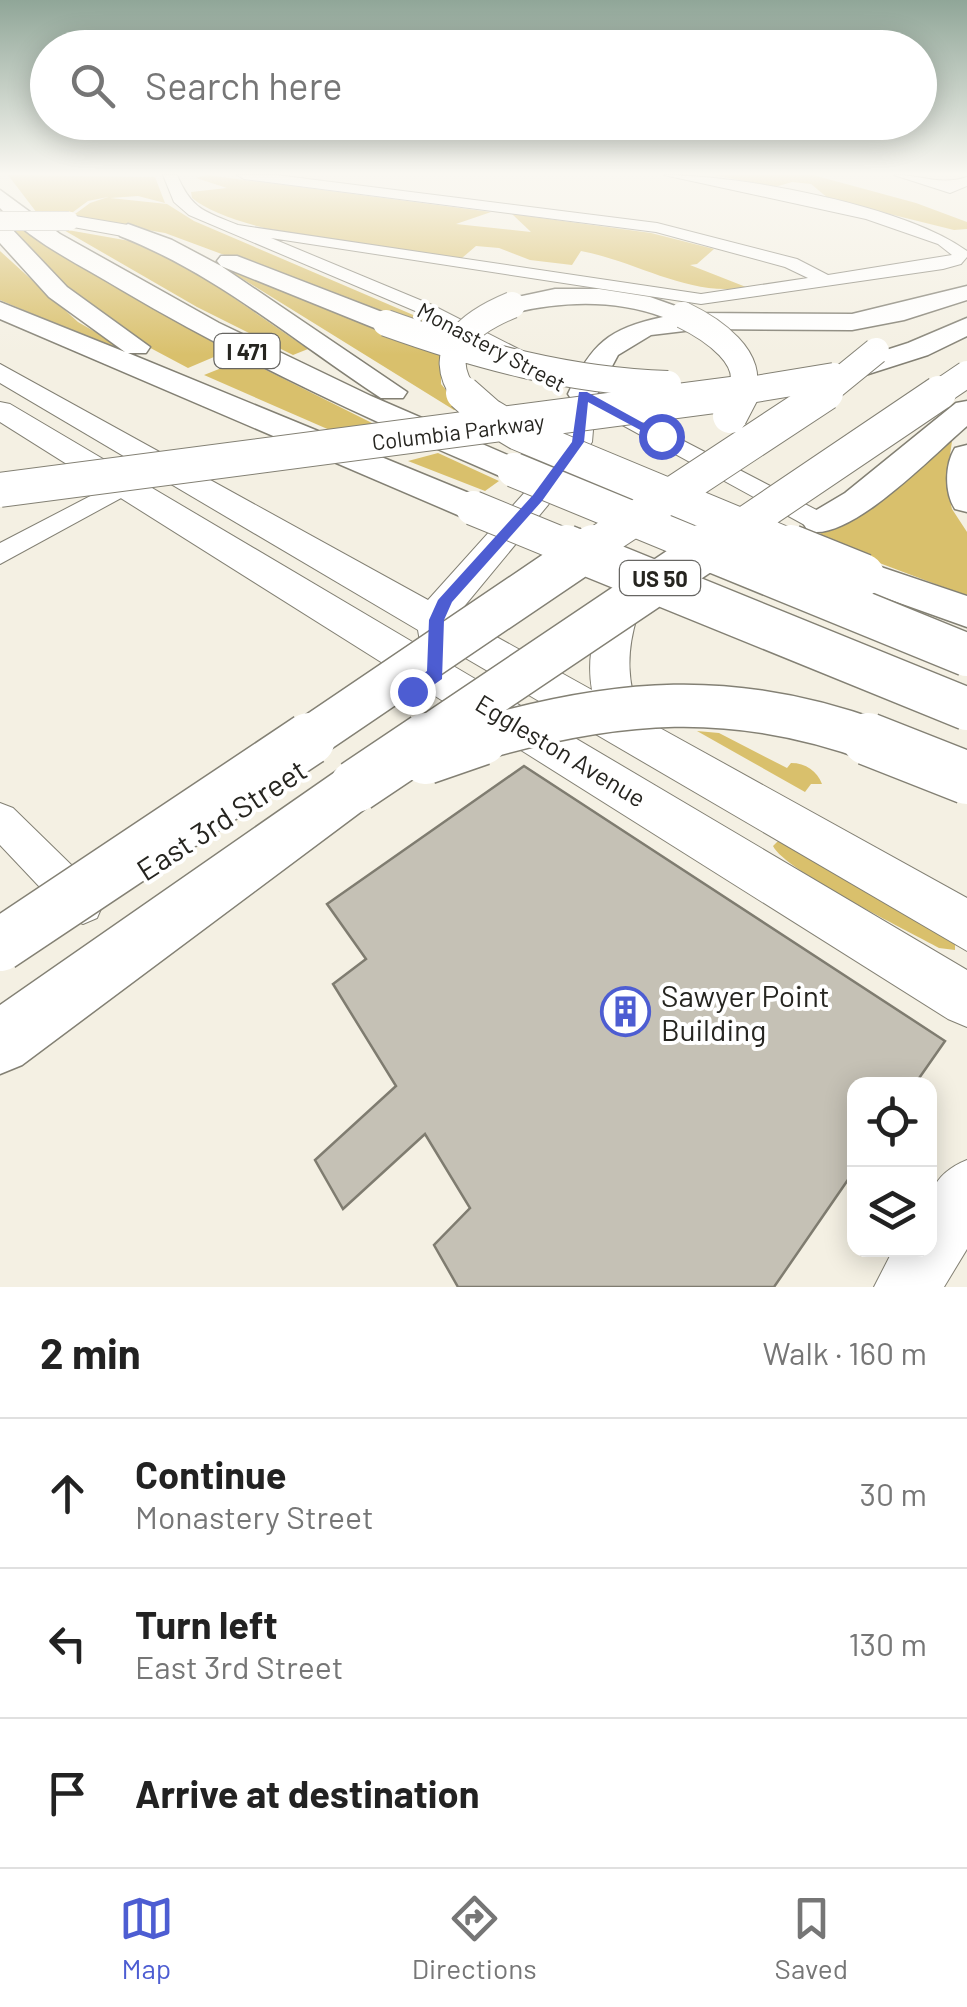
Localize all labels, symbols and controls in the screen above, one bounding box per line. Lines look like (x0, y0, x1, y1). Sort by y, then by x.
search box (30, 30, 937, 140)
icon: search (65, 58, 120, 113)
text: Search here (145, 62, 343, 108)
street label: Monastery Street (413, 296, 571, 396)
road number: I 471 (214, 334, 280, 368)
street label: Columbia Parkway (370, 408, 546, 454)
route start (639, 414, 685, 460)
road number: US 50 (620, 561, 700, 595)
route end (390, 669, 436, 715)
street label: Eggleston Avenue (471, 687, 651, 813)
street label: East 3rd Street (129, 751, 313, 887)
place label: Sawyer Point Building (661, 977, 830, 1047)
building icon: Sawyer Point Building (600, 986, 652, 1038)
map controls (847, 1077, 937, 1257)
button: locate (847, 1077, 937, 1167)
button: layers (847, 1167, 937, 1257)
text: 2 min (40, 1327, 141, 1377)
text: Walk · 160 m (763, 1333, 927, 1371)
text: Continue (135, 1451, 286, 1497)
icon: ahead (40, 1466, 95, 1521)
text: 30 m (860, 1474, 927, 1512)
text: Monastery Street (135, 1497, 374, 1535)
text: Turn left (135, 1601, 278, 1647)
icon: left (40, 1616, 95, 1671)
text: 130 m (848, 1624, 927, 1662)
text: East 3rd Street (135, 1647, 343, 1685)
icon: arrive (40, 1766, 95, 1821)
text: Arrive at destination (135, 1770, 480, 1816)
tab: Map (119, 1891, 174, 1985)
tab: Directions (412, 1891, 537, 1985)
tab: Saved (775, 1891, 848, 1985)

